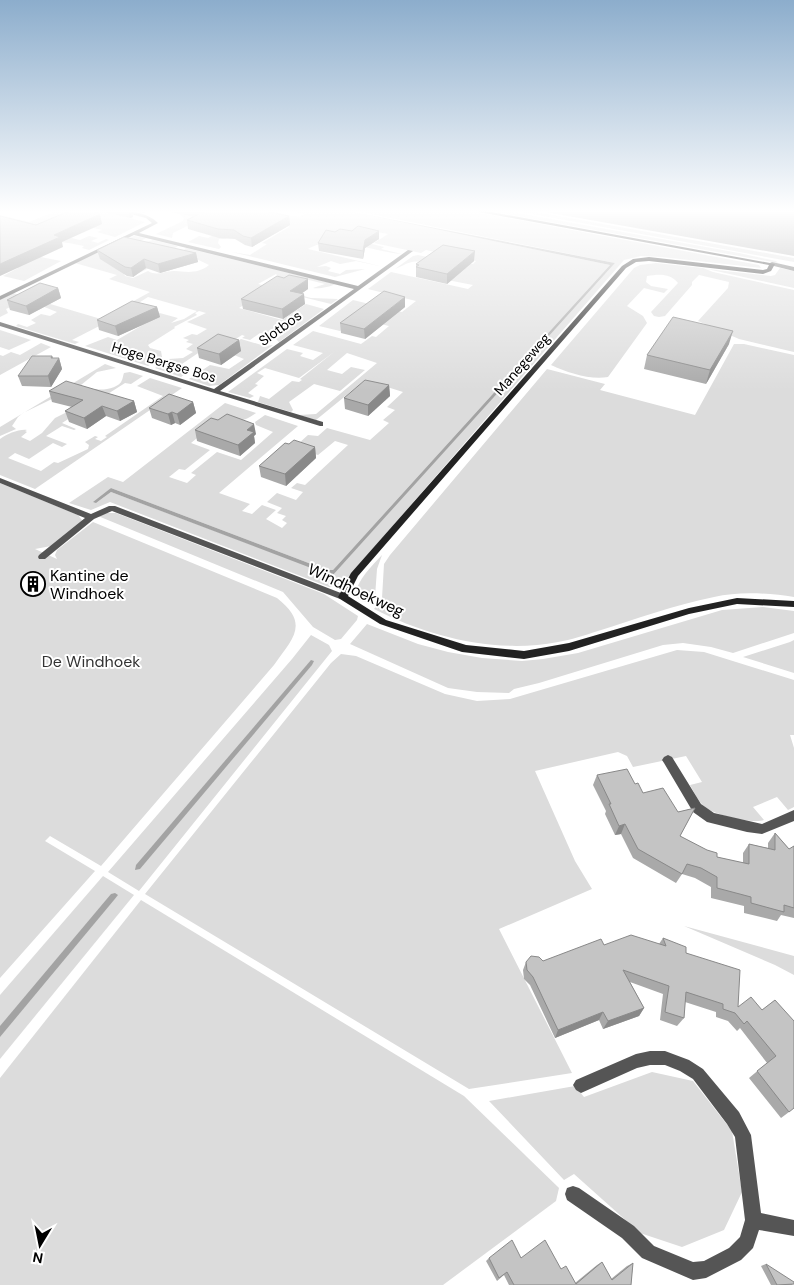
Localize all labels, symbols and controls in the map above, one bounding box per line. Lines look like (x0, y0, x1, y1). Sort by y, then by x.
street label: Slotbos (255, 306, 305, 350)
street label: Manegeweg (490, 329, 554, 399)
street label: Hoge Bergse Bos (110, 338, 218, 386)
street label: Windhoekweg (304, 558, 408, 622)
place label: Kantine de Windhoek (50, 565, 129, 604)
building icon: Kantine de Windhoek (20, 571, 46, 597)
park label: De Windhoek (42, 651, 140, 672)
north arrow (15, 1220, 65, 1270)
text: N (31, 1248, 44, 1268)

